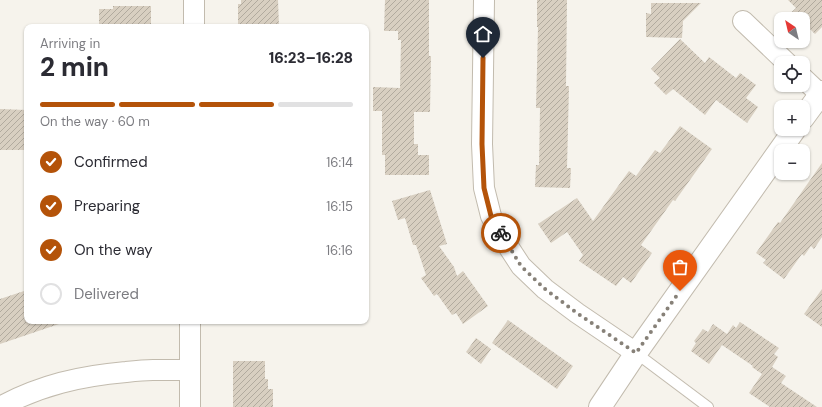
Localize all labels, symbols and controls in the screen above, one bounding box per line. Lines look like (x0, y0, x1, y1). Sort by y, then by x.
north arrow (774, 12, 810, 48)
map controls (774, 12, 810, 180)
pin (466, 17, 500, 58)
icon: home (472, 23, 494, 45)
text: Arriving in (40, 35, 100, 52)
text: 16:23–16:28 (269, 48, 353, 68)
text: 2 min (40, 50, 109, 84)
button: locate (774, 56, 810, 92)
button: + (774, 100, 810, 136)
text: On the way · 60 m (40, 113, 150, 130)
button: − (774, 144, 810, 180)
icon: check (40, 151, 62, 173)
text: Confirmed (74, 152, 148, 172)
text: 16:14 (326, 154, 353, 171)
icon: check (40, 195, 62, 217)
text: Preparing (74, 196, 140, 216)
text: 16:15 (326, 198, 353, 215)
courier (481, 213, 521, 253)
icon: bike (490, 222, 512, 244)
icon: check (40, 239, 62, 261)
text: On the way (74, 240, 153, 260)
text: 16:16 (326, 242, 353, 259)
pin (663, 250, 697, 291)
icon: bag (669, 256, 691, 278)
text: Delivered (74, 284, 139, 304)

